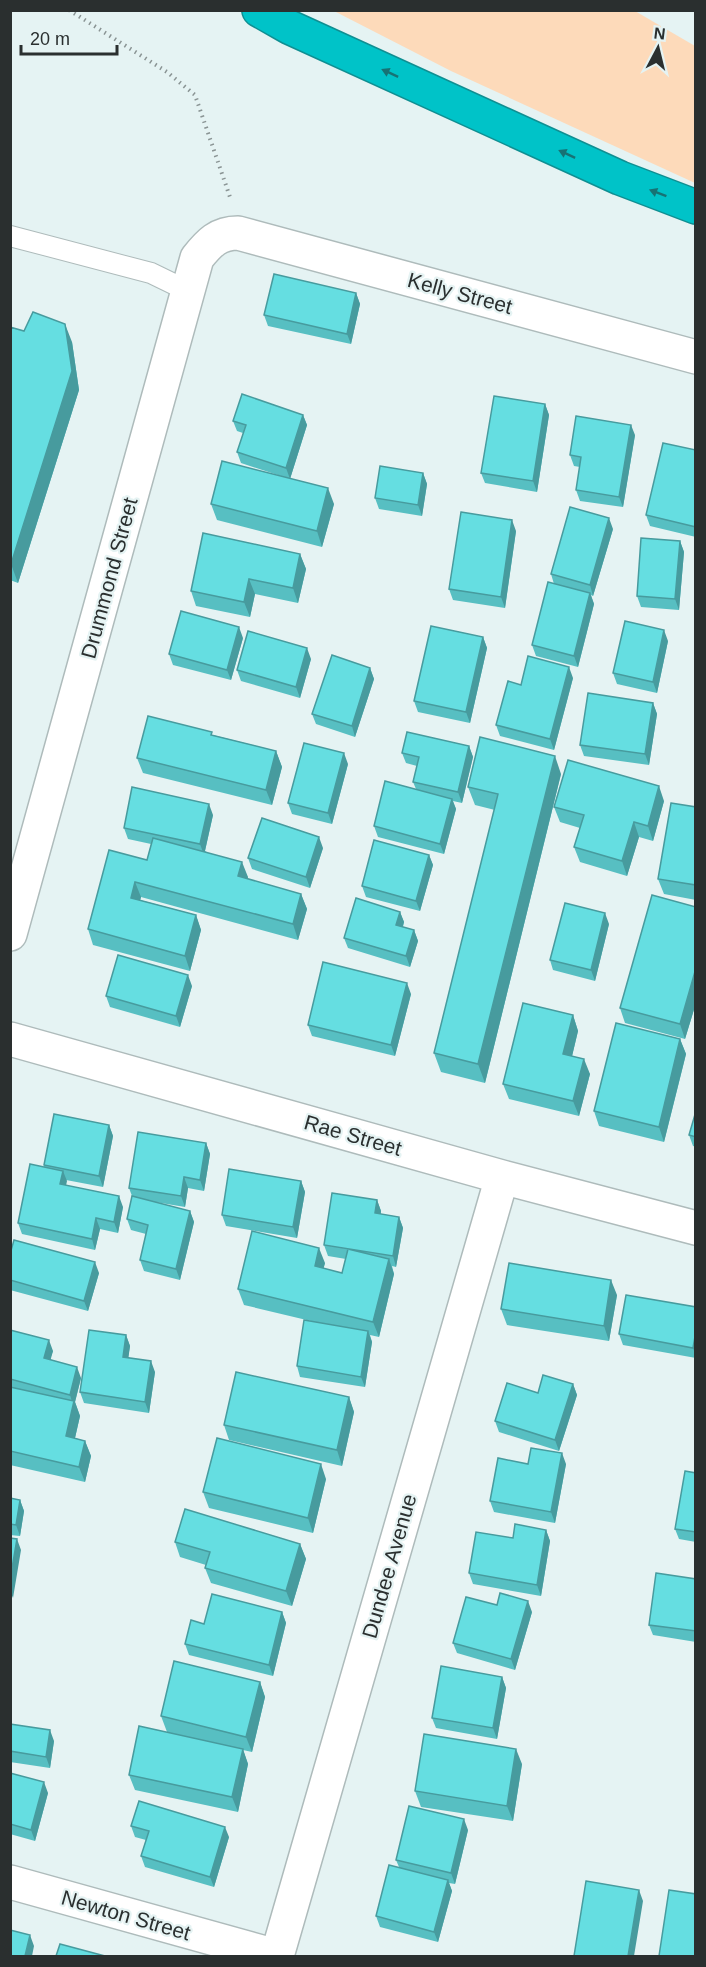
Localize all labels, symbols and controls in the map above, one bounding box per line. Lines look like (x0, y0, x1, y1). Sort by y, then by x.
scale bar (21, 18, 117, 56)
north arrow (628, 18, 688, 78)
text: N (653, 24, 667, 43)
text: 20 m (30, 29, 70, 49)
one-way arrow (381, 68, 398, 77)
one-way arrow (557, 149, 575, 159)
one-way arrow (649, 187, 667, 197)
street label: Kelly Street (405, 268, 515, 318)
street label: Drummond Street (76, 495, 142, 661)
street label: Rae Street (302, 1110, 405, 1160)
street label: Dundee Avenue (357, 1491, 421, 1641)
street label: Newton Street (59, 1886, 193, 1944)

